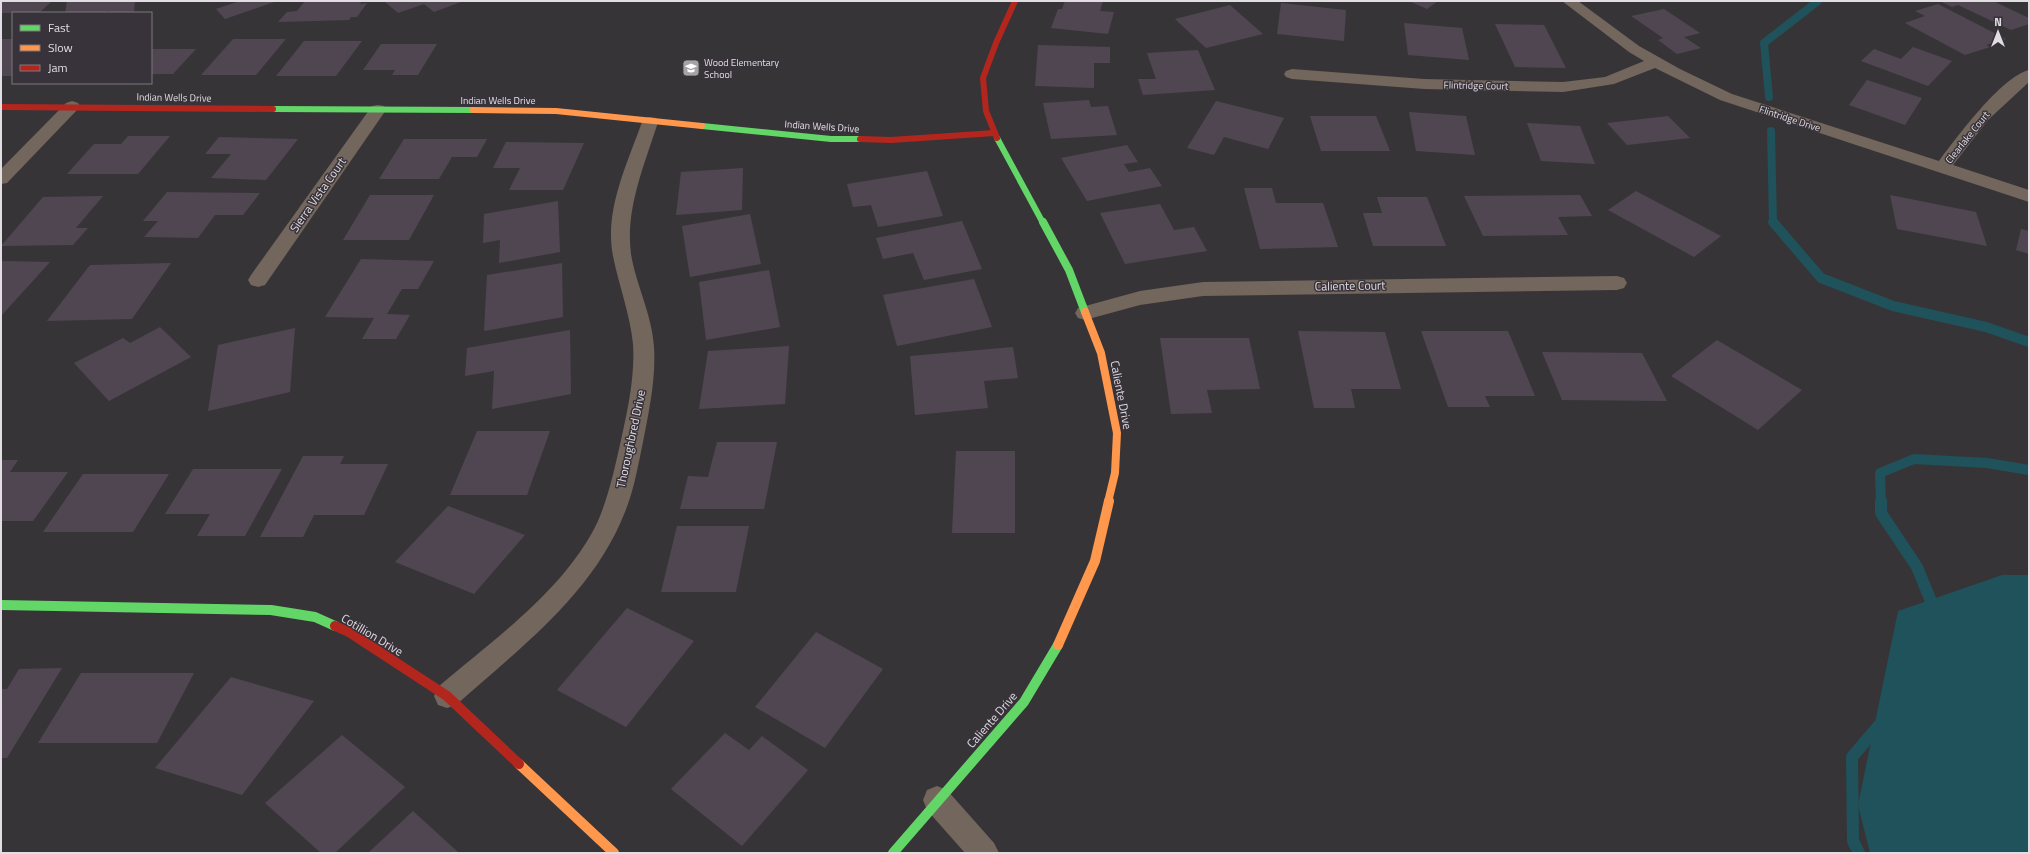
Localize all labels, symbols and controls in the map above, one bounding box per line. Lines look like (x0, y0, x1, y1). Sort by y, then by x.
legend (12, 12, 152, 84)
north arrow (1978, 12, 2018, 52)
text: N (1994, 14, 2002, 30)
text: Fast (48, 18, 71, 37)
text: Slow (48, 38, 73, 57)
place label: Wood Elementary School (704, 55, 779, 82)
text: Jam (48, 58, 68, 77)
school or university icon: Wood Elementary School (681, 58, 701, 78)
street label: Flintridge Court (1443, 77, 1509, 94)
street label: Indian Wells Drive (136, 89, 212, 106)
street label: Indian Wells Drive (461, 93, 535, 108)
street label: Flintridge Drive (1757, 101, 1823, 135)
street label: Clearlake Court (1942, 108, 1993, 167)
street label: Indian Wells Drive (784, 116, 860, 137)
street label: Sierra Vista Court (285, 153, 351, 236)
street label: Caliente Court (1314, 275, 1386, 296)
street label: Caliente Drive (1106, 359, 1137, 431)
street label: Thoroughbred Drive (611, 388, 650, 490)
street label: Cotillion Drive (338, 609, 407, 661)
street label: Caliente Drive (962, 687, 1022, 752)

